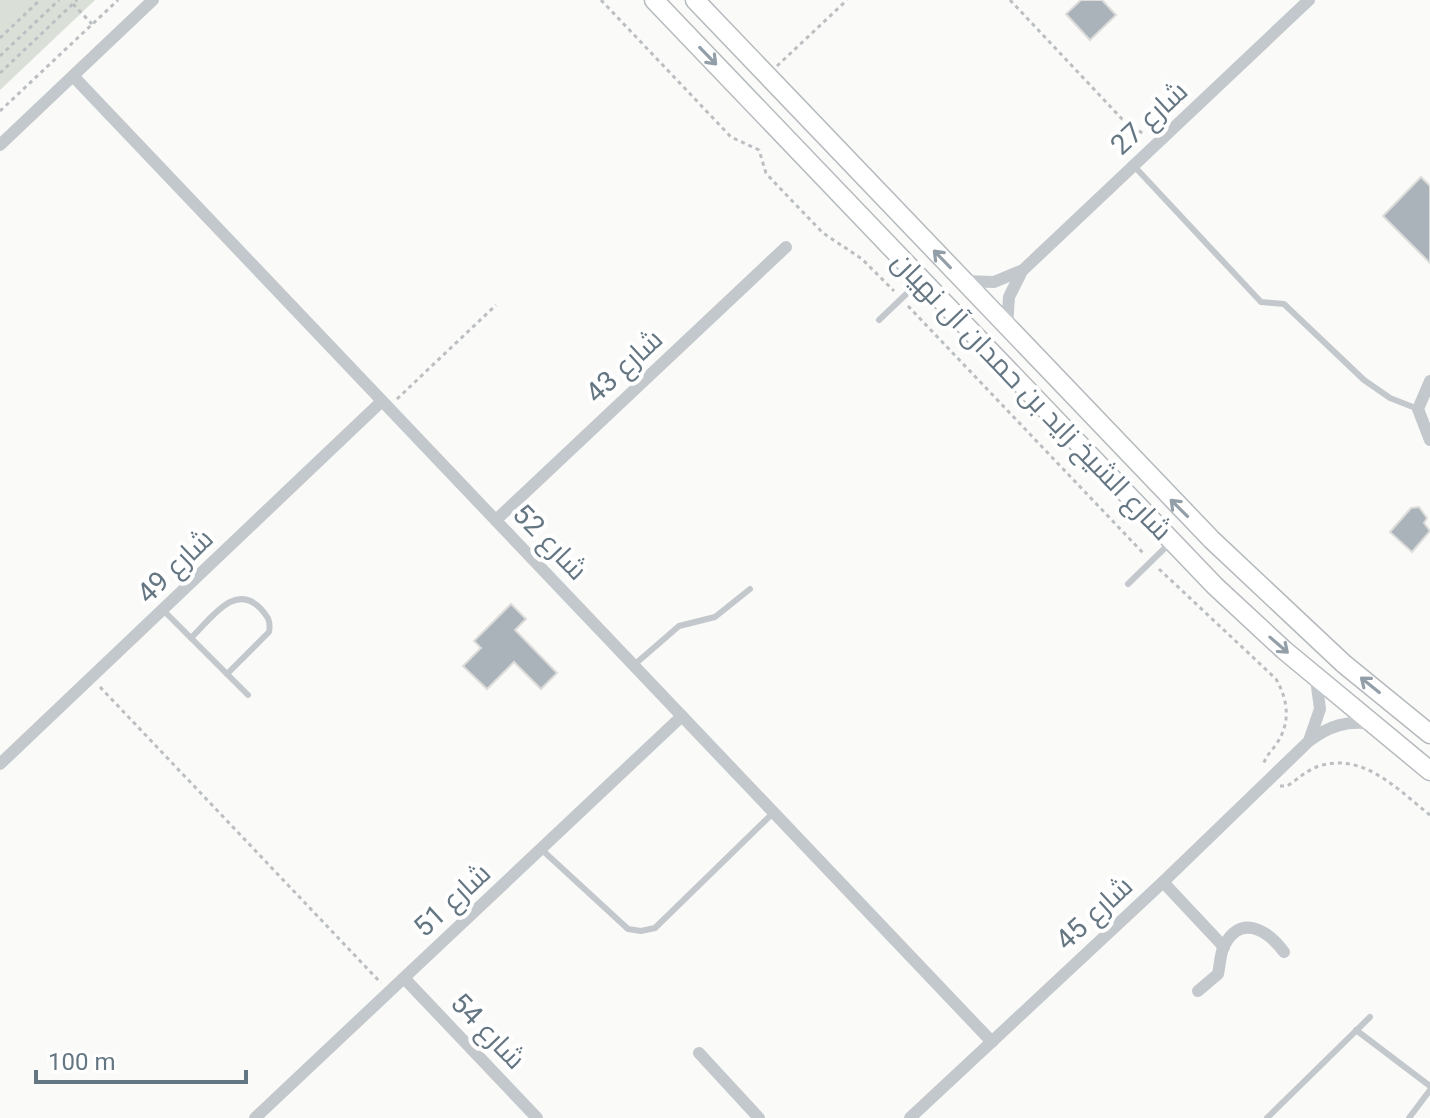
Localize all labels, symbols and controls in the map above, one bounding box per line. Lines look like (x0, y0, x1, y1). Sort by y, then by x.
one-way arrow (698, 46, 717, 66)
street label: شارع 27 (1104, 74, 1196, 163)
street label: شارع الشيخ زايد بن حمدان آل نهيان (884, 245, 1179, 549)
one-way arrow (932, 249, 951, 269)
street label: شارع 43 (579, 322, 671, 411)
street label: شارع 52 (505, 497, 594, 588)
one-way arrow (1169, 498, 1189, 517)
street label: شارع 49 (130, 522, 221, 611)
one-way arrow (1268, 636, 1289, 654)
one-way arrow (1359, 676, 1380, 694)
street label: شارع 51 (407, 856, 499, 945)
street label: شارع 45 (1049, 869, 1141, 958)
street label: شارع 54 (443, 986, 532, 1077)
scale bar (36, 1034, 246, 1084)
text: 100 m (48, 1048, 115, 1076)

